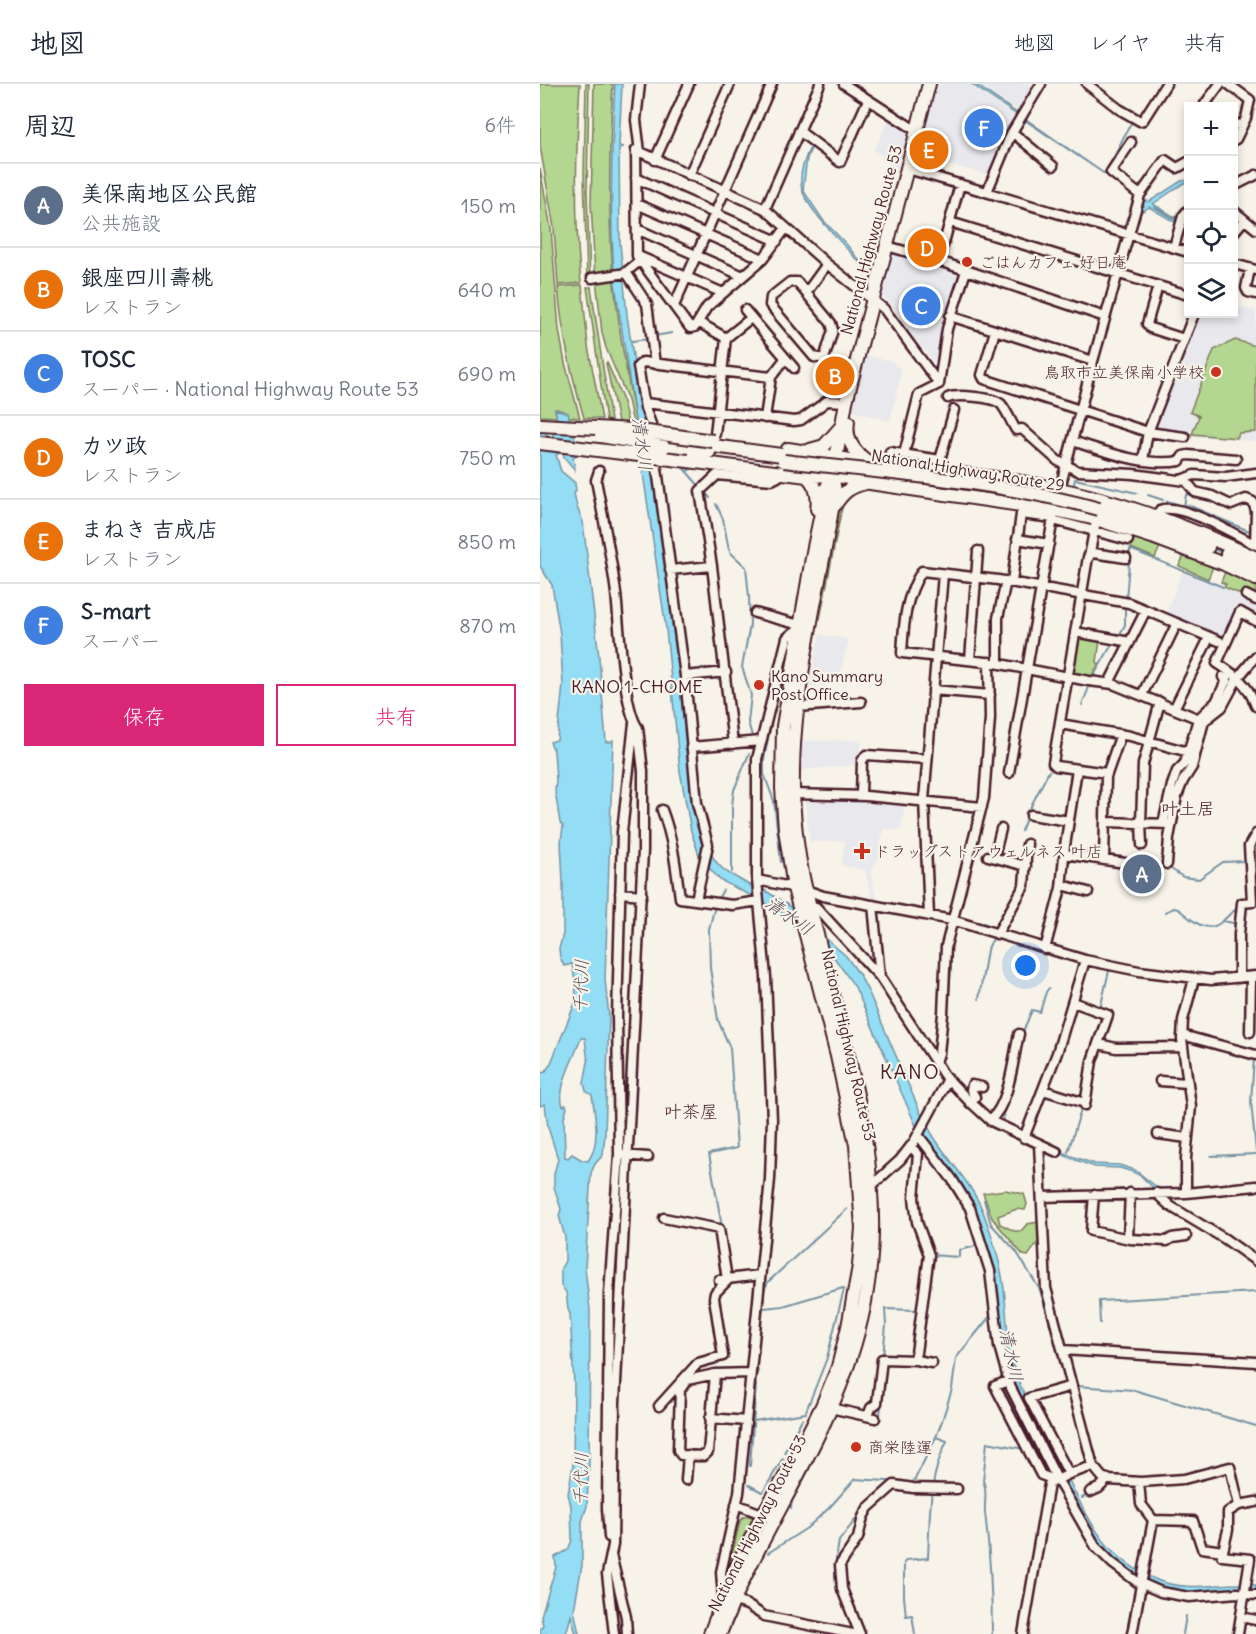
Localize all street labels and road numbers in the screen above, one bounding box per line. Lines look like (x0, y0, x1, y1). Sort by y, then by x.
street label: National Highway Route 53 (836, 143, 906, 337)
street label: National Highway Route 29 (870, 445, 1066, 495)
street label: National Highway Route 53 (817, 947, 881, 1143)
street label: National Highway Route 53 (704, 1431, 810, 1615)

